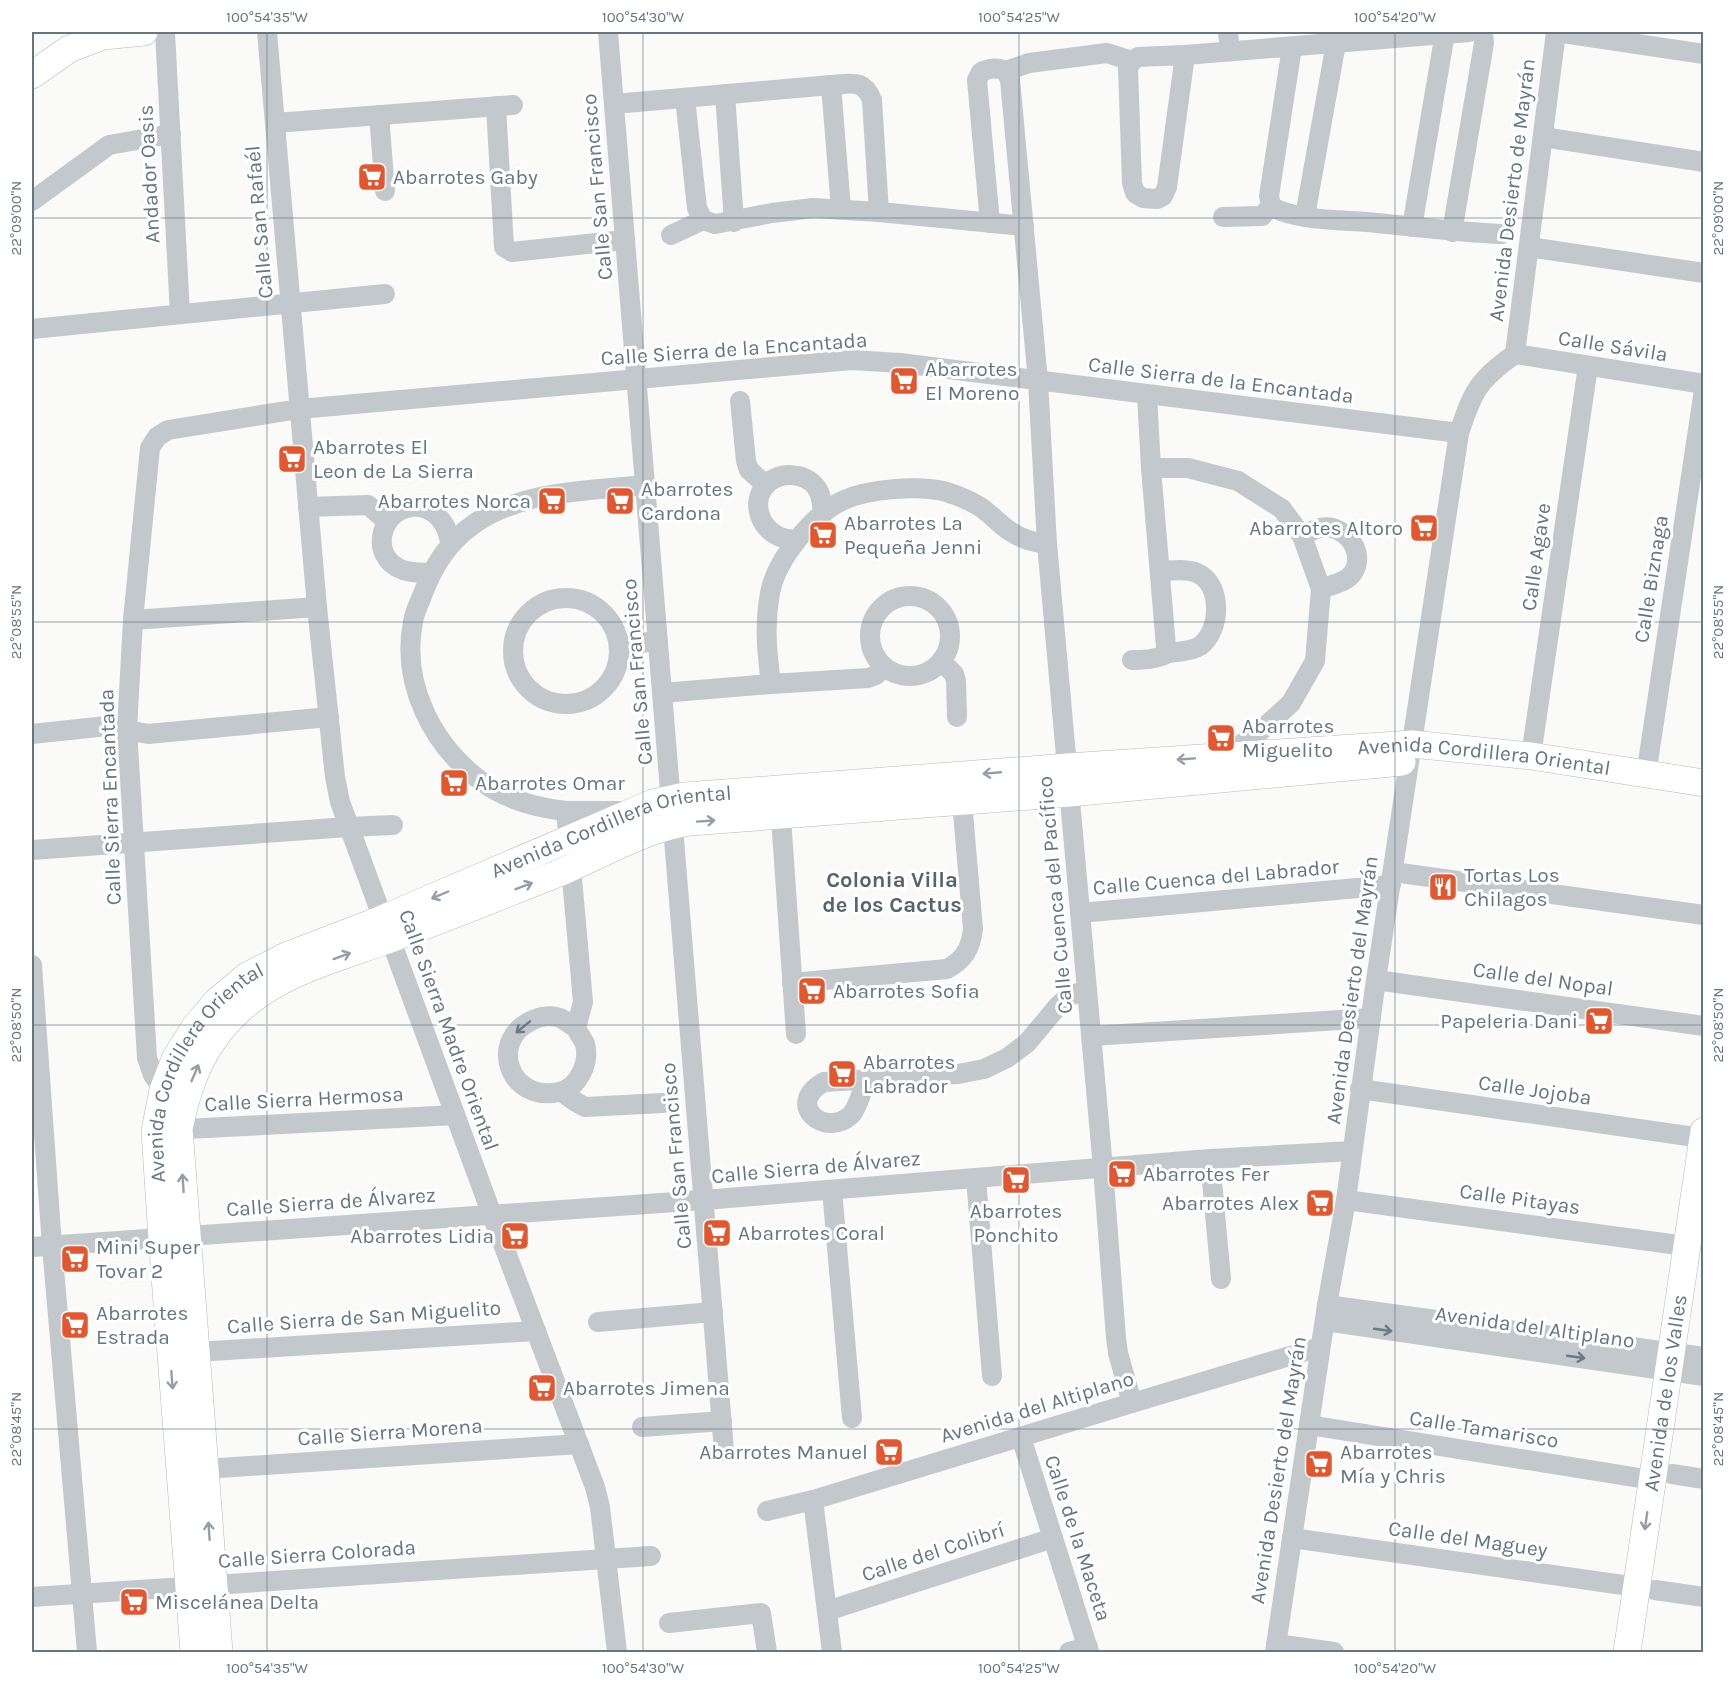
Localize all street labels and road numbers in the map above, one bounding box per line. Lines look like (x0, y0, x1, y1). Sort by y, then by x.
street label: Avenida Desierto de Mayrán (1484, 57, 1540, 323)
street label: Calle San Francisco (577, 93, 617, 281)
street label: Andador Oasis (133, 104, 165, 244)
street label: Calle San Rafaél (240, 144, 278, 300)
street label: Calle Sávila (1557, 326, 1669, 366)
street label: Calle Sierra de la Encantada (600, 328, 868, 370)
street label: Calle Sierra de la Encantada (1087, 352, 1355, 408)
street label: Calle Agave (1517, 501, 1555, 613)
street label: Calle Biznaga (1629, 513, 1673, 645)
street label: Calle San Francisco (617, 578, 657, 766)
street label: Calle Sierra Encantada (94, 688, 126, 906)
street label: Avenida Cordillera Oriental (1357, 732, 1612, 780)
street label: Calle Cuenca del Pacífico (1033, 775, 1077, 1015)
street label: Avenida Cordillera Oriental (487, 781, 733, 883)
street label: Calle Cuenca del Labrador (1092, 854, 1340, 900)
street label: Avenida Desierto del Mayrán (1321, 854, 1383, 1126)
street label: Calle Sierra Madre Oriental (394, 906, 504, 1154)
street label: Calle del Nopal (1471, 957, 1615, 1001)
street label: Avenida Cordillera Oriental (143, 958, 268, 1183)
street label: Calle San Francisco (656, 1062, 696, 1250)
street label: Calle Jojoba (1477, 1070, 1593, 1110)
street label: Calle Sierra Hermosa (204, 1082, 404, 1116)
street label: Calle Sierra de Álvarez (710, 1146, 922, 1188)
street label: Calle Pitayas (1458, 1179, 1582, 1219)
street label: Calle Sierra de Álvarez (225, 1183, 437, 1221)
street label: Avenida de los Valles (1639, 1293, 1692, 1493)
street label: Calle Sierra de San Miguelito (226, 1295, 502, 1339)
street label: Avenida del Altiplano (1434, 1301, 1636, 1353)
street label: Avenida Desierto del Mayrán (1245, 1334, 1311, 1606)
street label: Avenida del Altiplano (937, 1366, 1137, 1448)
street label: Calle Tamarisco (1408, 1405, 1560, 1453)
street label: Calle Sierra Morena (297, 1414, 483, 1450)
street label: Calle de la Maceta (1040, 1452, 1116, 1624)
street label: Calle del Maguey (1387, 1516, 1549, 1562)
street label: Calle del Colibrí (859, 1517, 1008, 1586)
street label: Calle Sierra Colorada (217, 1535, 417, 1573)

